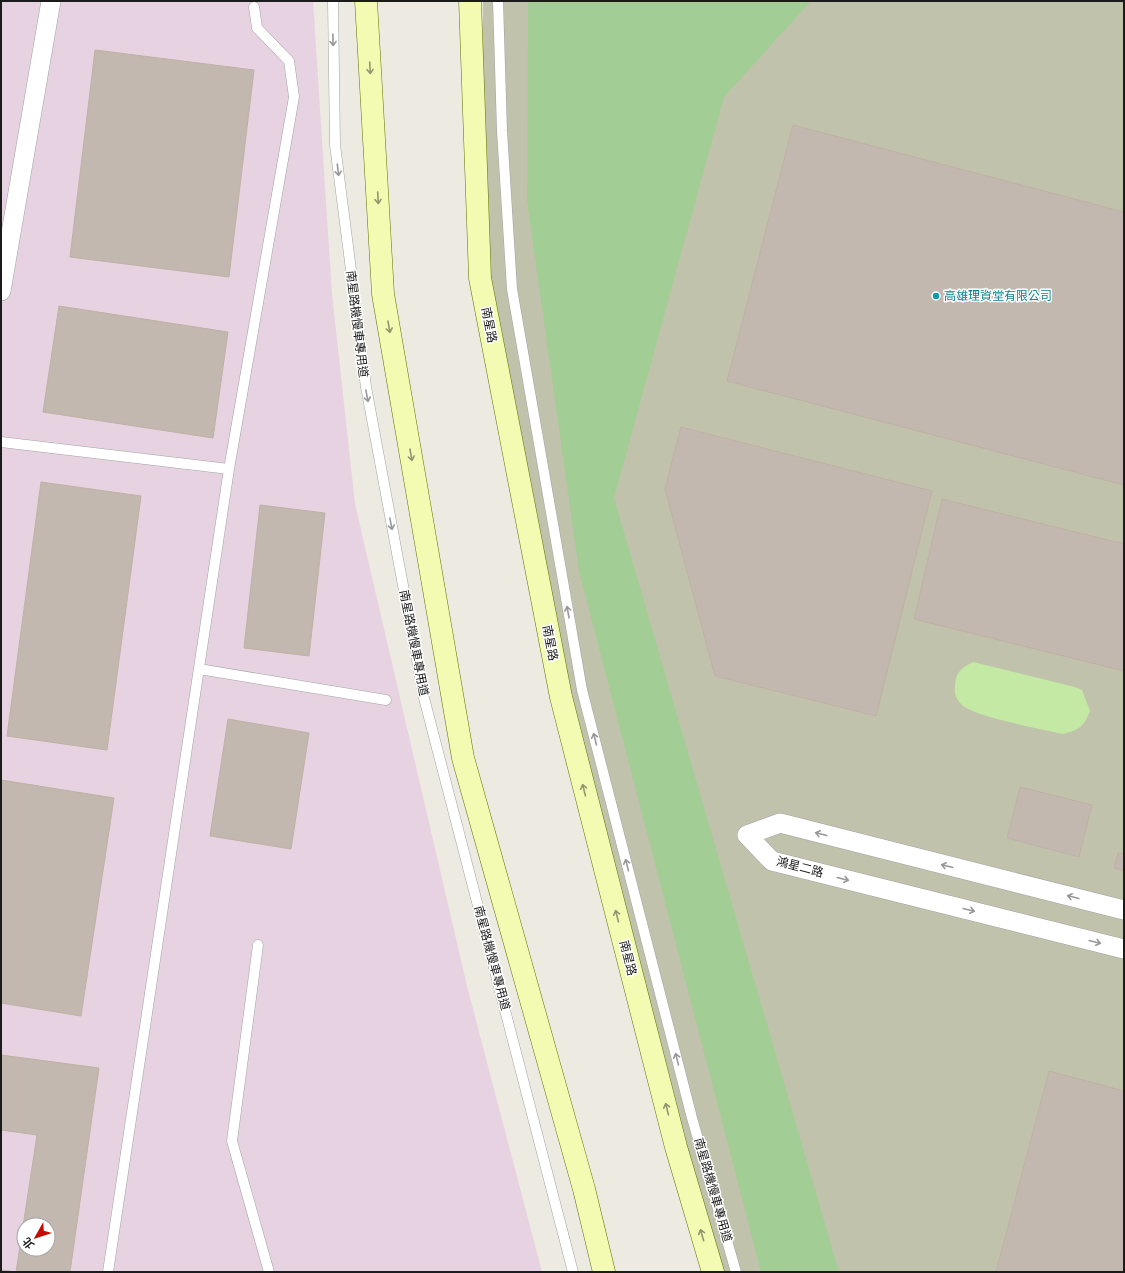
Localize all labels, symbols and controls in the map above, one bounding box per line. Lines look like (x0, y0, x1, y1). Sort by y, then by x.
one-way arrow (329, 33, 337, 46)
one-way arrow (367, 61, 374, 74)
one-way arrow (334, 163, 342, 176)
one-way arrow (374, 191, 381, 204)
street label: 南星路機慢車專用道 (343, 270, 371, 378)
place label: 高雄理資堂有限公司 (944, 289, 1052, 303)
marker: 高雄理資堂有限公司 (931, 291, 941, 301)
street label: 南星路 (479, 306, 499, 344)
one-way arrow (385, 320, 393, 333)
one-way arrow (363, 389, 371, 402)
one-way arrow (407, 448, 415, 461)
one-way arrow (388, 517, 396, 530)
street label: 南星路機慢車專用道 (397, 589, 431, 697)
one-way arrow (564, 606, 572, 619)
street label: 南星路 (540, 624, 560, 662)
one-way arrow (590, 733, 598, 746)
one-way arrow (580, 784, 588, 797)
one-way arrow (814, 829, 827, 837)
street label: 鴻星二路 (775, 854, 825, 880)
one-way arrow (623, 859, 630, 872)
one-way arrow (940, 861, 953, 869)
one-way arrow (836, 875, 849, 883)
one-way arrow (1066, 893, 1079, 901)
street label: 南星路機慢車專用道 (471, 904, 513, 1012)
one-way arrow (962, 907, 975, 915)
one-way arrow (613, 909, 620, 922)
street label: 南星路 (617, 939, 639, 977)
one-way arrow (1088, 939, 1101, 946)
one-way arrow (673, 1053, 680, 1066)
one-way arrow (662, 1103, 670, 1116)
street label: 南星路機慢車專用道 (691, 1136, 735, 1244)
north arrow (16, 1217, 56, 1257)
one-way arrow (698, 1228, 705, 1241)
text: 北 (20, 1235, 37, 1251)

